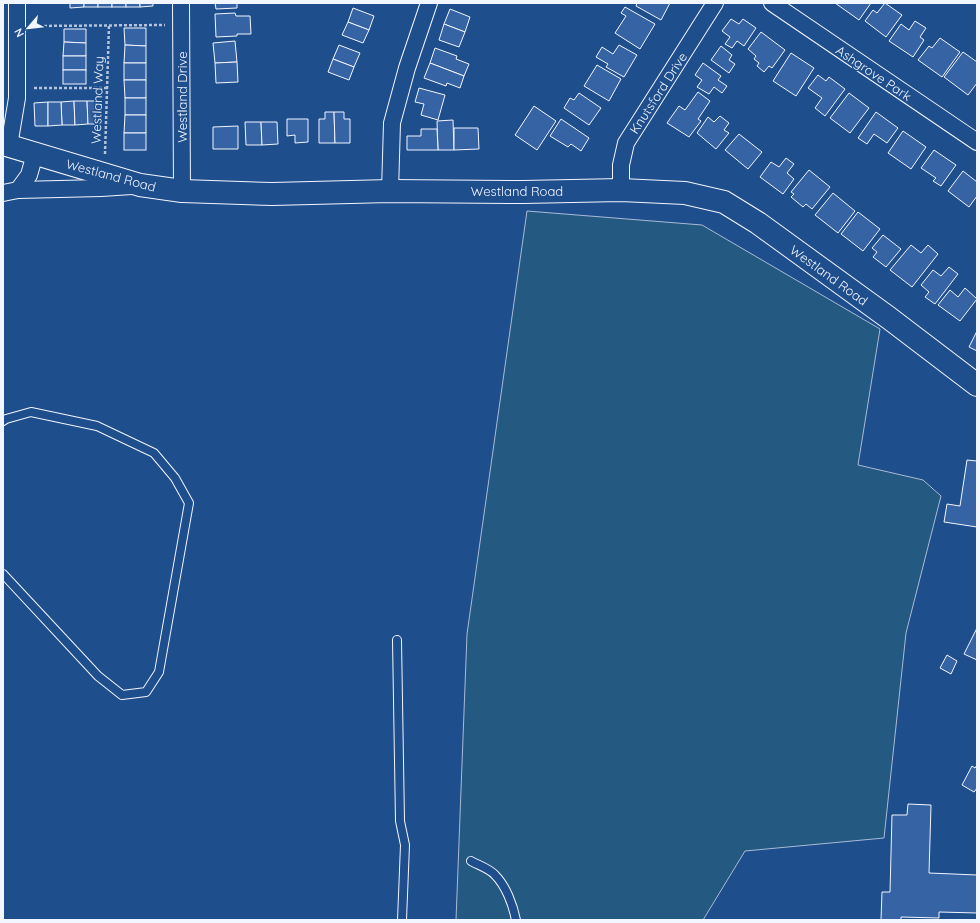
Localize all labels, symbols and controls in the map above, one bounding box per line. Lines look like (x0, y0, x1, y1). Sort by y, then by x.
north arrow (8, 8, 48, 48)
text: N (11, 26, 27, 40)
street label: Ashgrove Park (833, 42, 915, 104)
street label: Knutsford Drive (626, 49, 690, 137)
street label: Westland Drive (174, 51, 190, 143)
street label: Westland Way (87, 56, 107, 144)
street label: Westland Road (64, 155, 158, 195)
street label: Westland Road (471, 183, 563, 199)
street label: Westland Road (787, 241, 871, 309)

